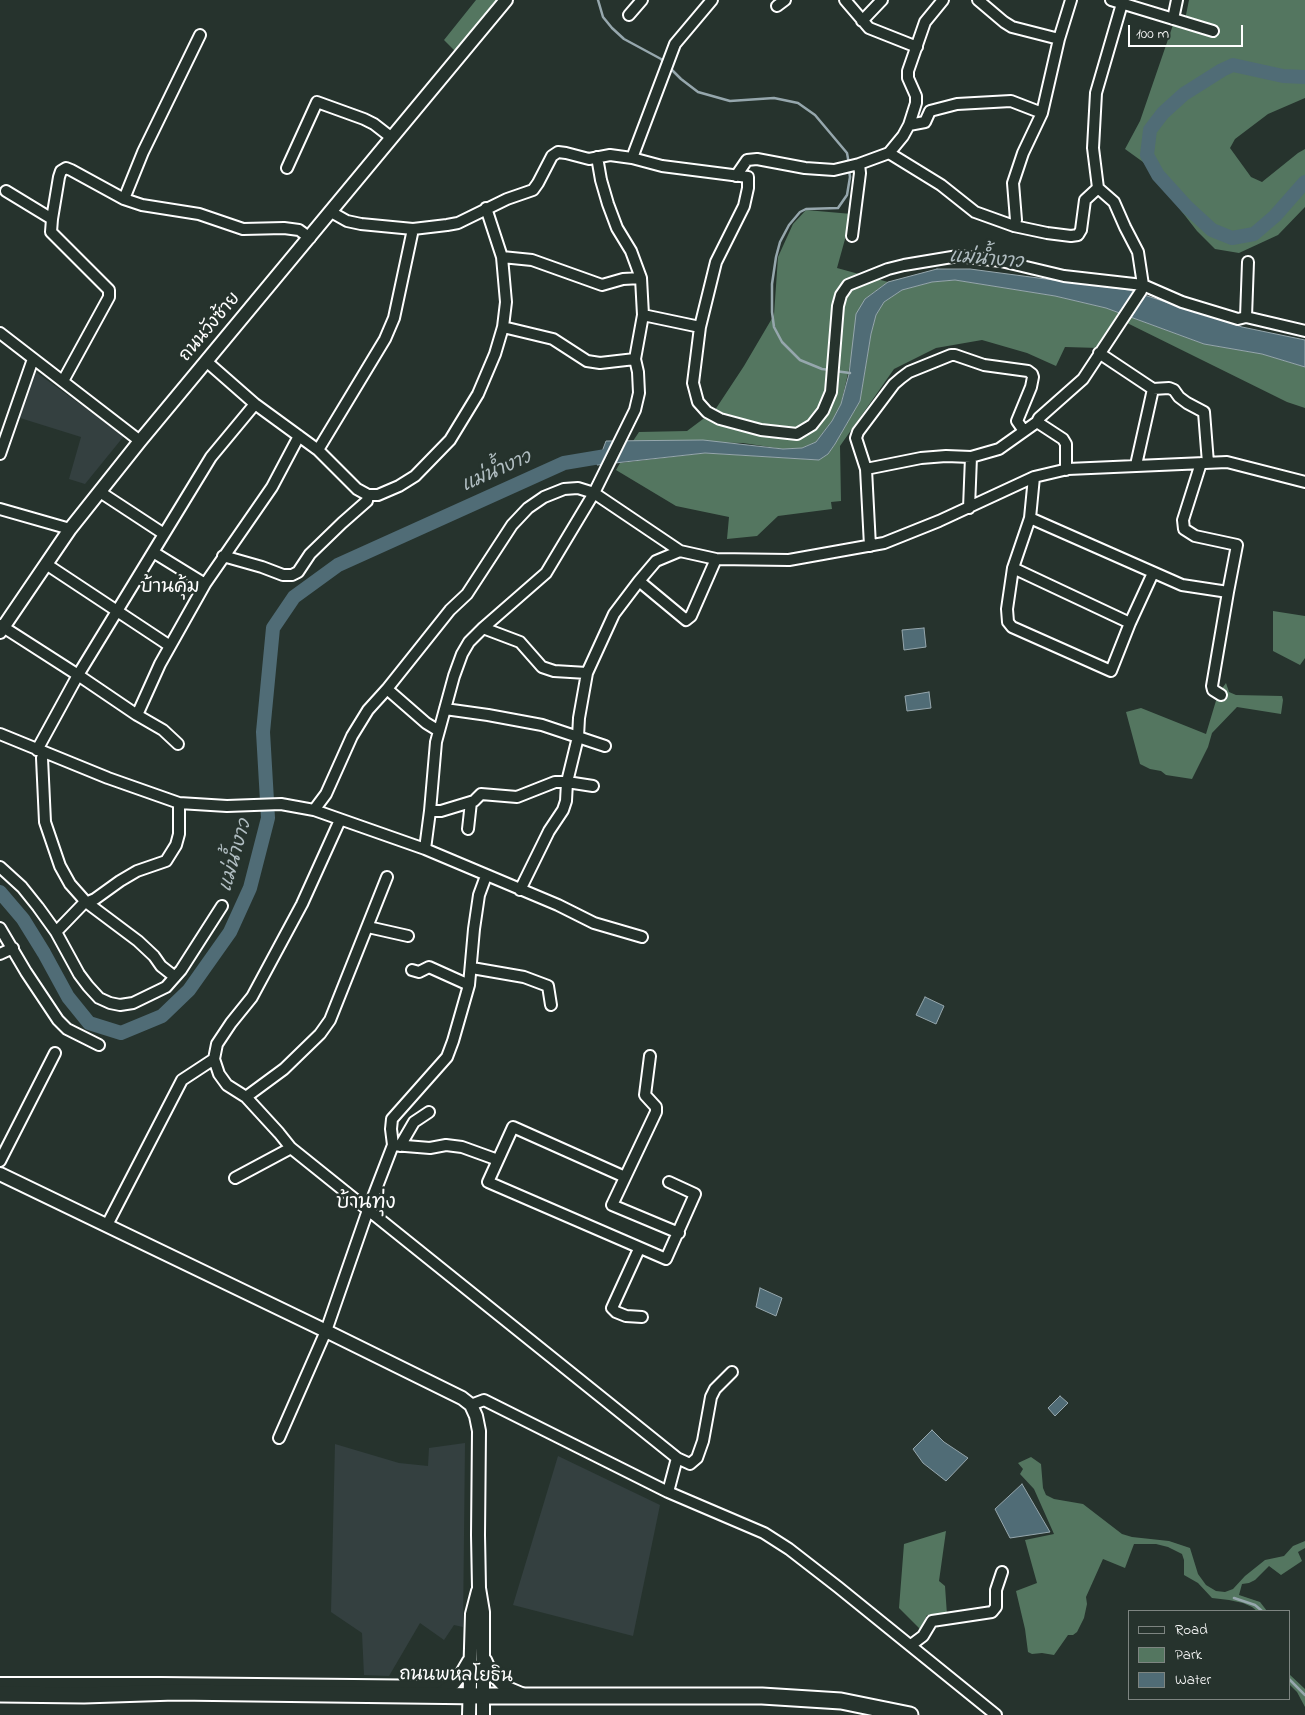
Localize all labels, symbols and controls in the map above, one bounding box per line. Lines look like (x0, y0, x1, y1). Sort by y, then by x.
scale bar (1130, 15, 1245, 47)
text: 100 m (1136, 23, 1169, 45)
water label: แม่น้ำงาว (948, 246, 1024, 276)
street label: ถนนวังซ้าย (176, 289, 246, 367)
water label: แม่น้ำงาว (459, 448, 535, 498)
district label: บ้านคุ้ม (140, 578, 200, 600)
water label: แม่น้ำงาว (216, 817, 258, 895)
district label: บ้านทุ่ง (336, 1193, 396, 1217)
legend (1128, 1610, 1290, 1700)
text: Road (1175, 1619, 1208, 1641)
text: Park (1175, 1644, 1202, 1666)
street label: ถนนพหลโยธิน (399, 1665, 513, 1689)
text: Water (1175, 1669, 1211, 1691)

